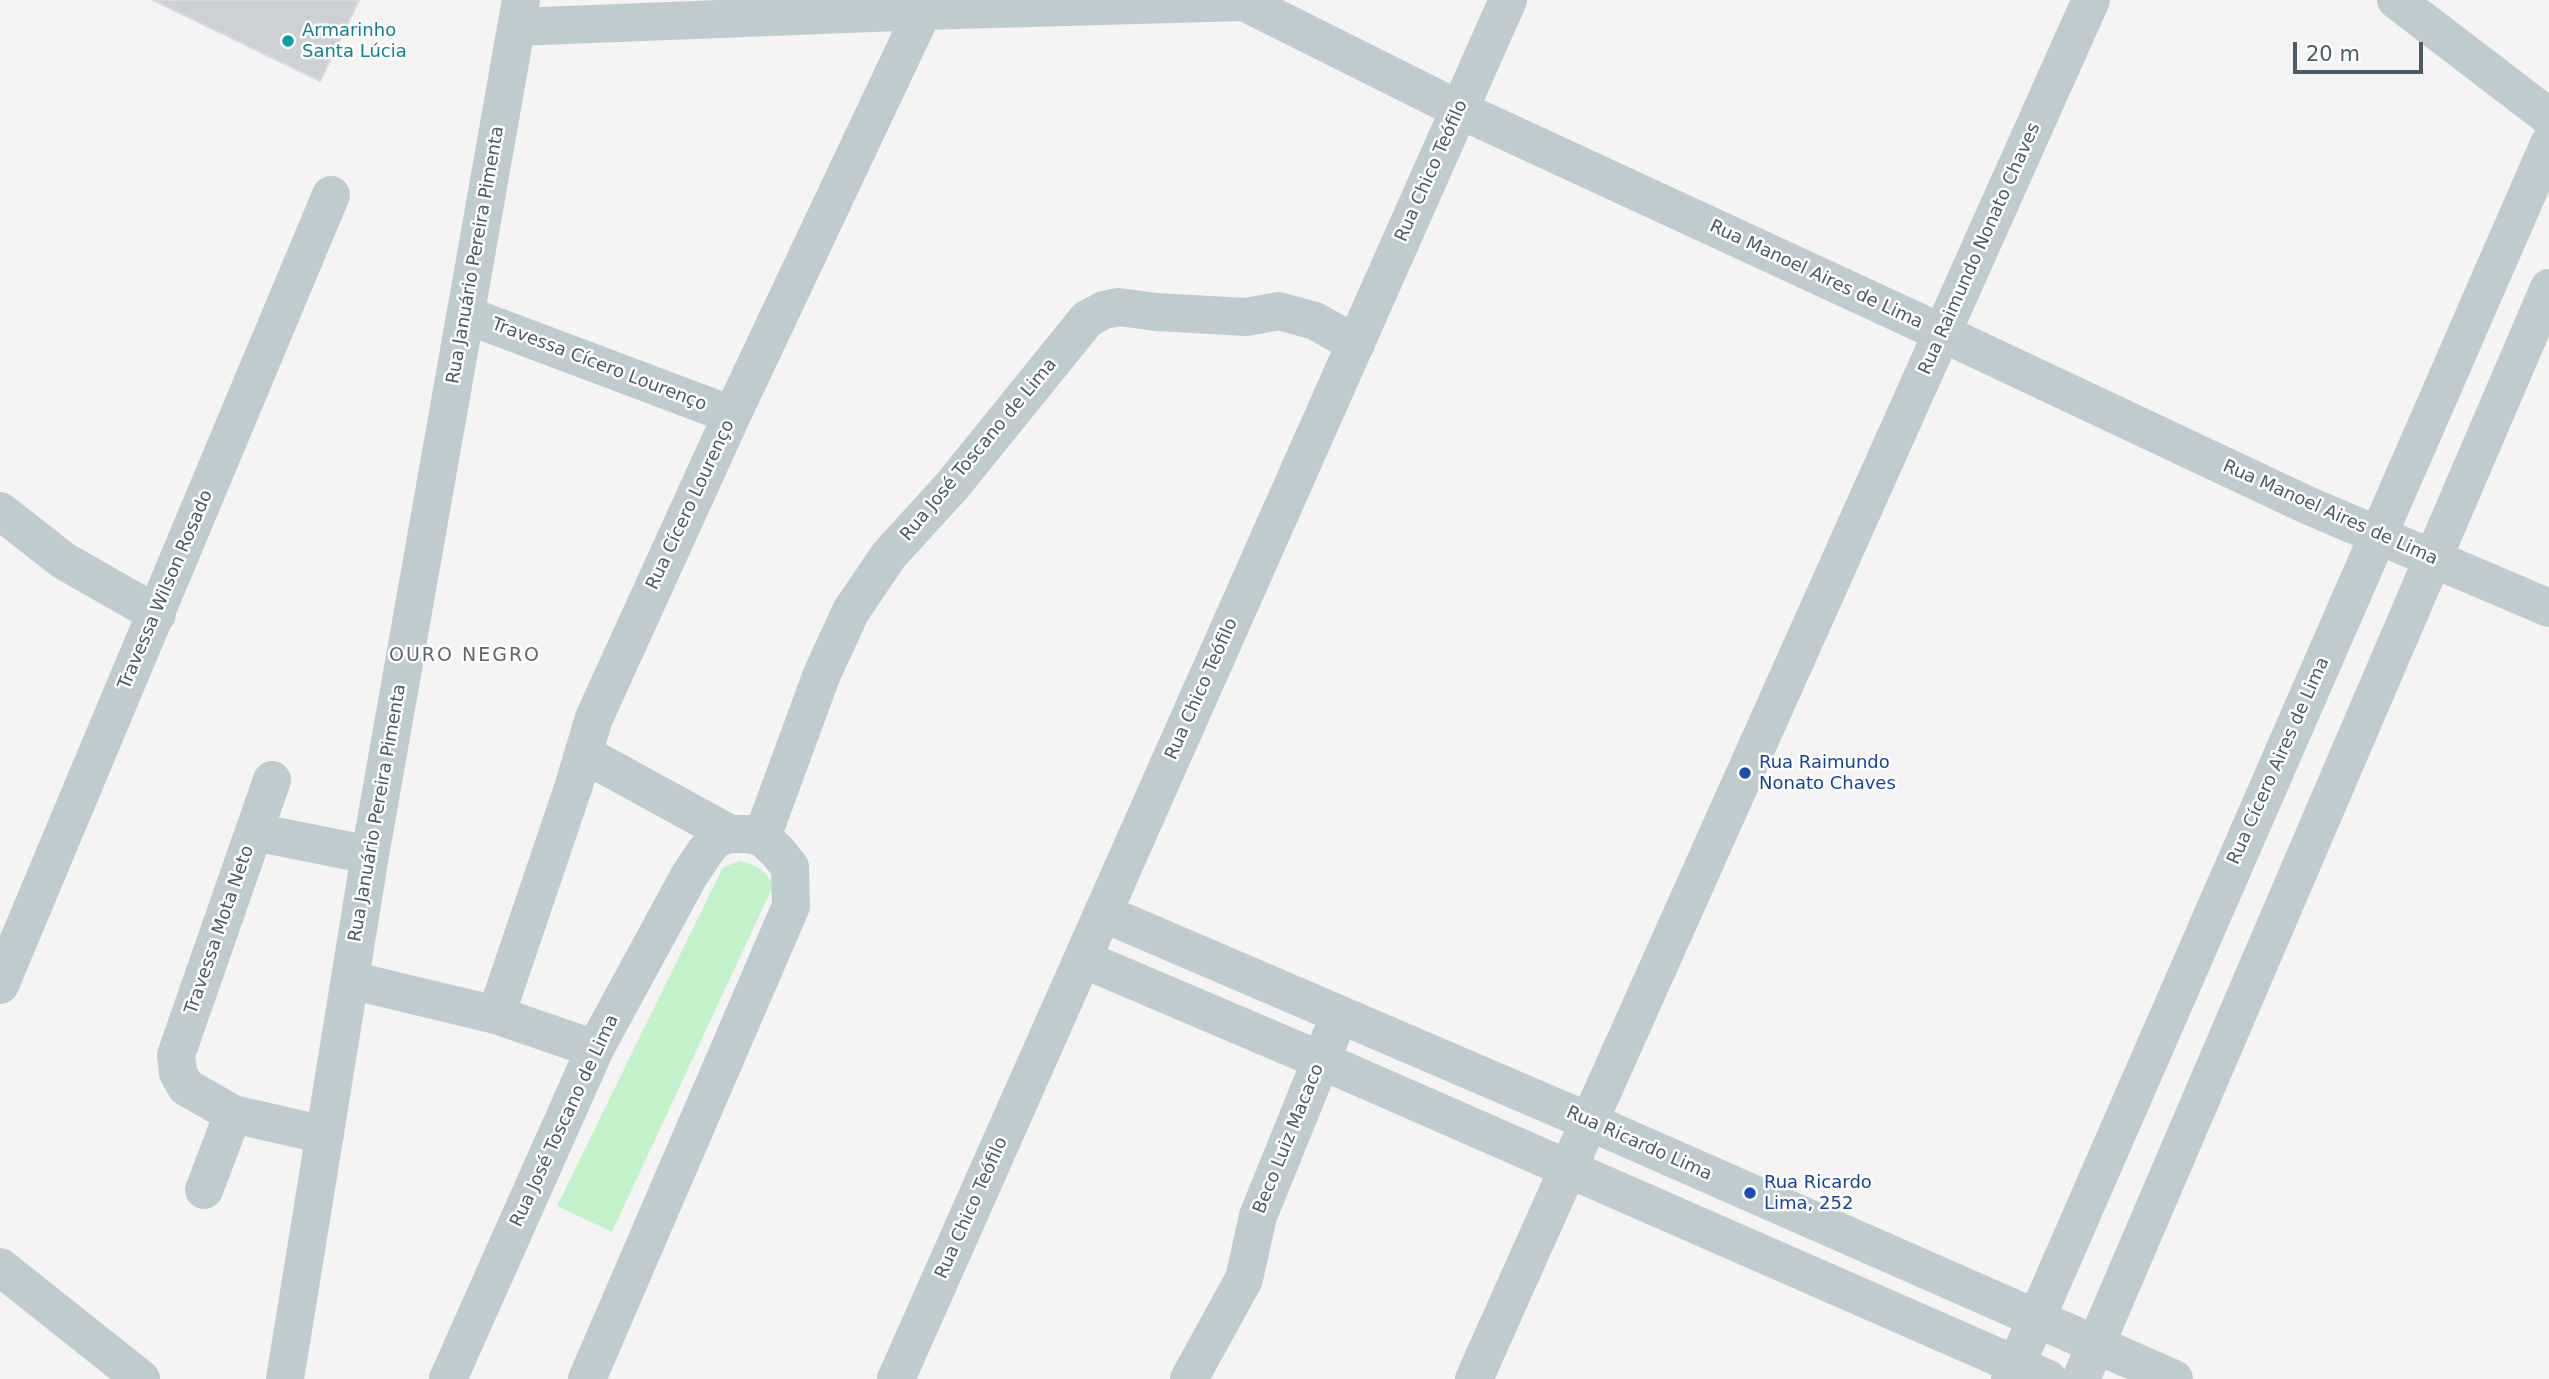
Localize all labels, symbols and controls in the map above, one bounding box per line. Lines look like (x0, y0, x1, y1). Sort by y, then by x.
place label: Armarinho Santa Lúcia (302, 20, 407, 62)
scale bar (2297, 28, 2426, 72)
marker: Armarinho Santa Lúcia (280, 33, 296, 49)
text: 20 m (2306, 42, 2360, 66)
street label: Rua Chico Teófilo (1391, 97, 1473, 245)
street label: Rua Raimundo Nonato Chaves (1915, 120, 2045, 378)
street label: Rua Januário Pereira Pimenta (443, 124, 509, 386)
street label: Rua Manoel Aires de Lima (1706, 216, 1926, 334)
street label: Travessa Cícero Lourenço (488, 314, 710, 416)
street label: Rua José Toscano de Lima (896, 354, 1062, 546)
street label: Rua Cícero Lourenço (642, 417, 740, 593)
street label: Rua Manoel Aires de Lima (2219, 456, 2441, 570)
street label: Travessa Wilson Rosado (114, 487, 218, 693)
street label: Rua Chico Teófilo (1161, 615, 1243, 763)
district label: OURO NEGRO (390, 645, 540, 667)
street label: Rua Cícero Aires de Lima (2223, 654, 2335, 868)
street label: Rua Januário Pereira Pimenta (345, 682, 411, 944)
place label: Rua Raimundo Nonato Chaves (1759, 752, 1896, 794)
marker: Rua Raimundo Nonato Chaves (1737, 765, 1753, 781)
street label: Travessa Mota Neto (181, 843, 259, 1017)
street label: Rua José Toscano de Lima (506, 1012, 624, 1230)
street label: Beco Luiz Macaco (1249, 1061, 1329, 1217)
street label: Rua Ricardo Lima (1563, 1102, 1715, 1186)
street label: Rua Chico Teófilo (931, 1134, 1013, 1282)
place label: Rua Ricardo Lima, 252 (1764, 1172, 1872, 1214)
marker: Rua Ricardo Lima, 252 (1742, 1185, 1758, 1201)

